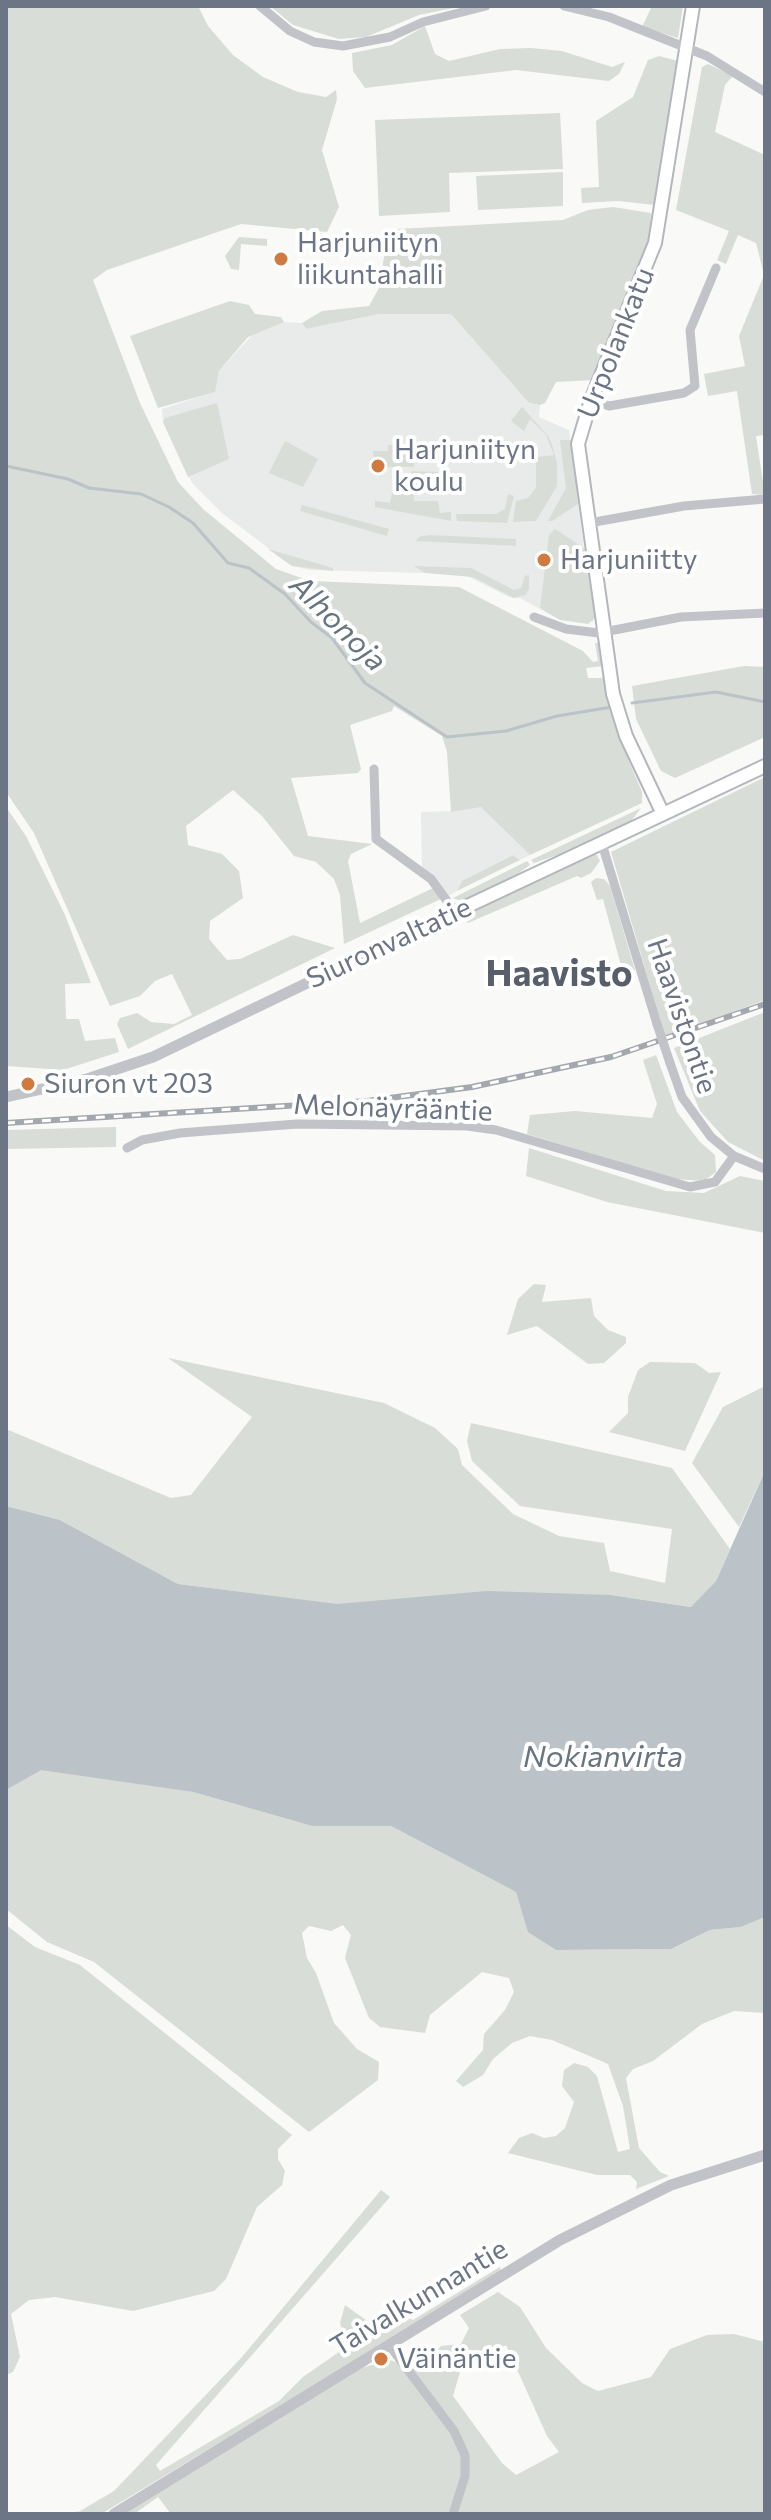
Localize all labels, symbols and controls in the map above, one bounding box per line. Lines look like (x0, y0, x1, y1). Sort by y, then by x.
place label: Harjuniityn liikuntahalli (297, 226, 444, 292)
marker: Harjuniityn liikuntahalli (272, 250, 290, 268)
street label: Urpolankatu (571, 263, 661, 423)
place label: Harjuniityn koulu (394, 433, 536, 499)
marker: Harjuniityn koulu (369, 457, 387, 475)
place label: Harjuniitty (560, 543, 697, 577)
marker: Harjuniitty (535, 551, 553, 569)
water label: Alhonoja (282, 567, 394, 679)
street label: Siuronvaltatie (301, 890, 477, 996)
street label: Haavistontie (640, 934, 724, 1098)
district label: Haavisto (485, 952, 633, 996)
place label: Siuron vt 203 (44, 1067, 213, 1101)
marker: Siuron vt 203 (19, 1075, 37, 1093)
street label: Melonäyrääntie (293, 1088, 493, 1128)
water label: Nokianvirta (523, 1739, 683, 1775)
street label: Taivalkunnantie (325, 2232, 513, 2364)
place label: Väinäntie (397, 2342, 517, 2376)
marker: Väinäntie (372, 2350, 390, 2368)

